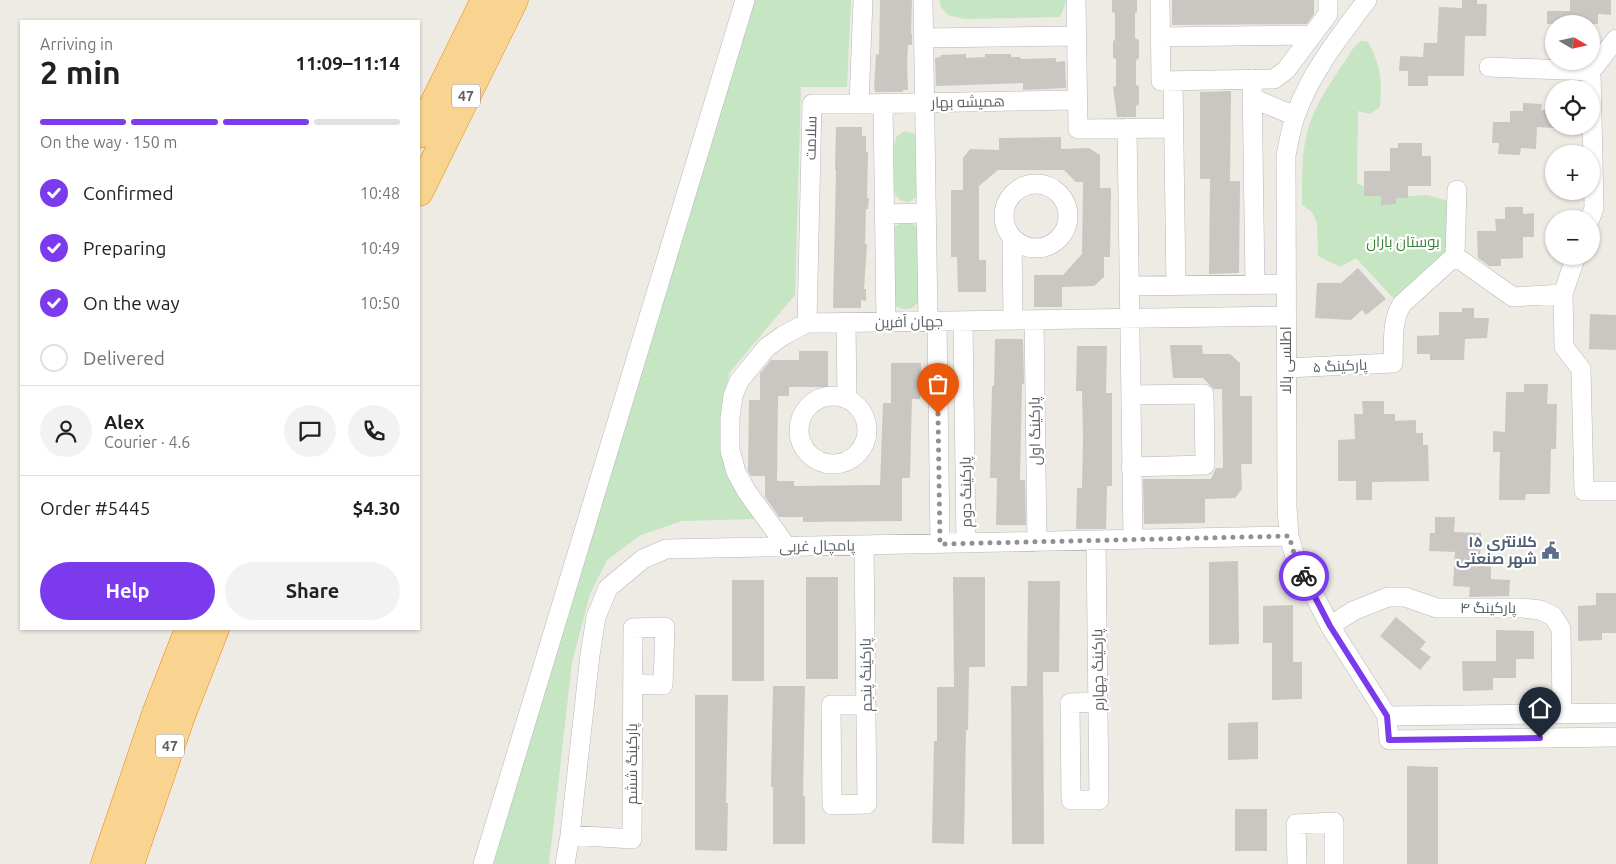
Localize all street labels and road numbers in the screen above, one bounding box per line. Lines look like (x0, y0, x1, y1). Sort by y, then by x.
road number: 47 (452, 84, 480, 108)
street label: همیشه بهار (930, 92, 1005, 113)
street label: سلامت (802, 116, 819, 160)
street label: جهان آفرین (875, 312, 943, 333)
street label: اطلسی بالا (1277, 326, 1296, 394)
street label: پارکینگ ۵ (1312, 356, 1368, 377)
street label: پارکینگ اول (1025, 397, 1046, 465)
street label: پارکینگ دوم (956, 456, 977, 528)
street label: پامچال غربی (779, 536, 855, 557)
street label: پارکینگ ۴ (1460, 599, 1516, 618)
street label: پارکینگ چهارم (1088, 629, 1109, 711)
street label: پارکینگ پنجم (856, 638, 877, 712)
street label: پارکینگ ششم (623, 723, 642, 805)
road number: 47 (156, 734, 184, 758)

